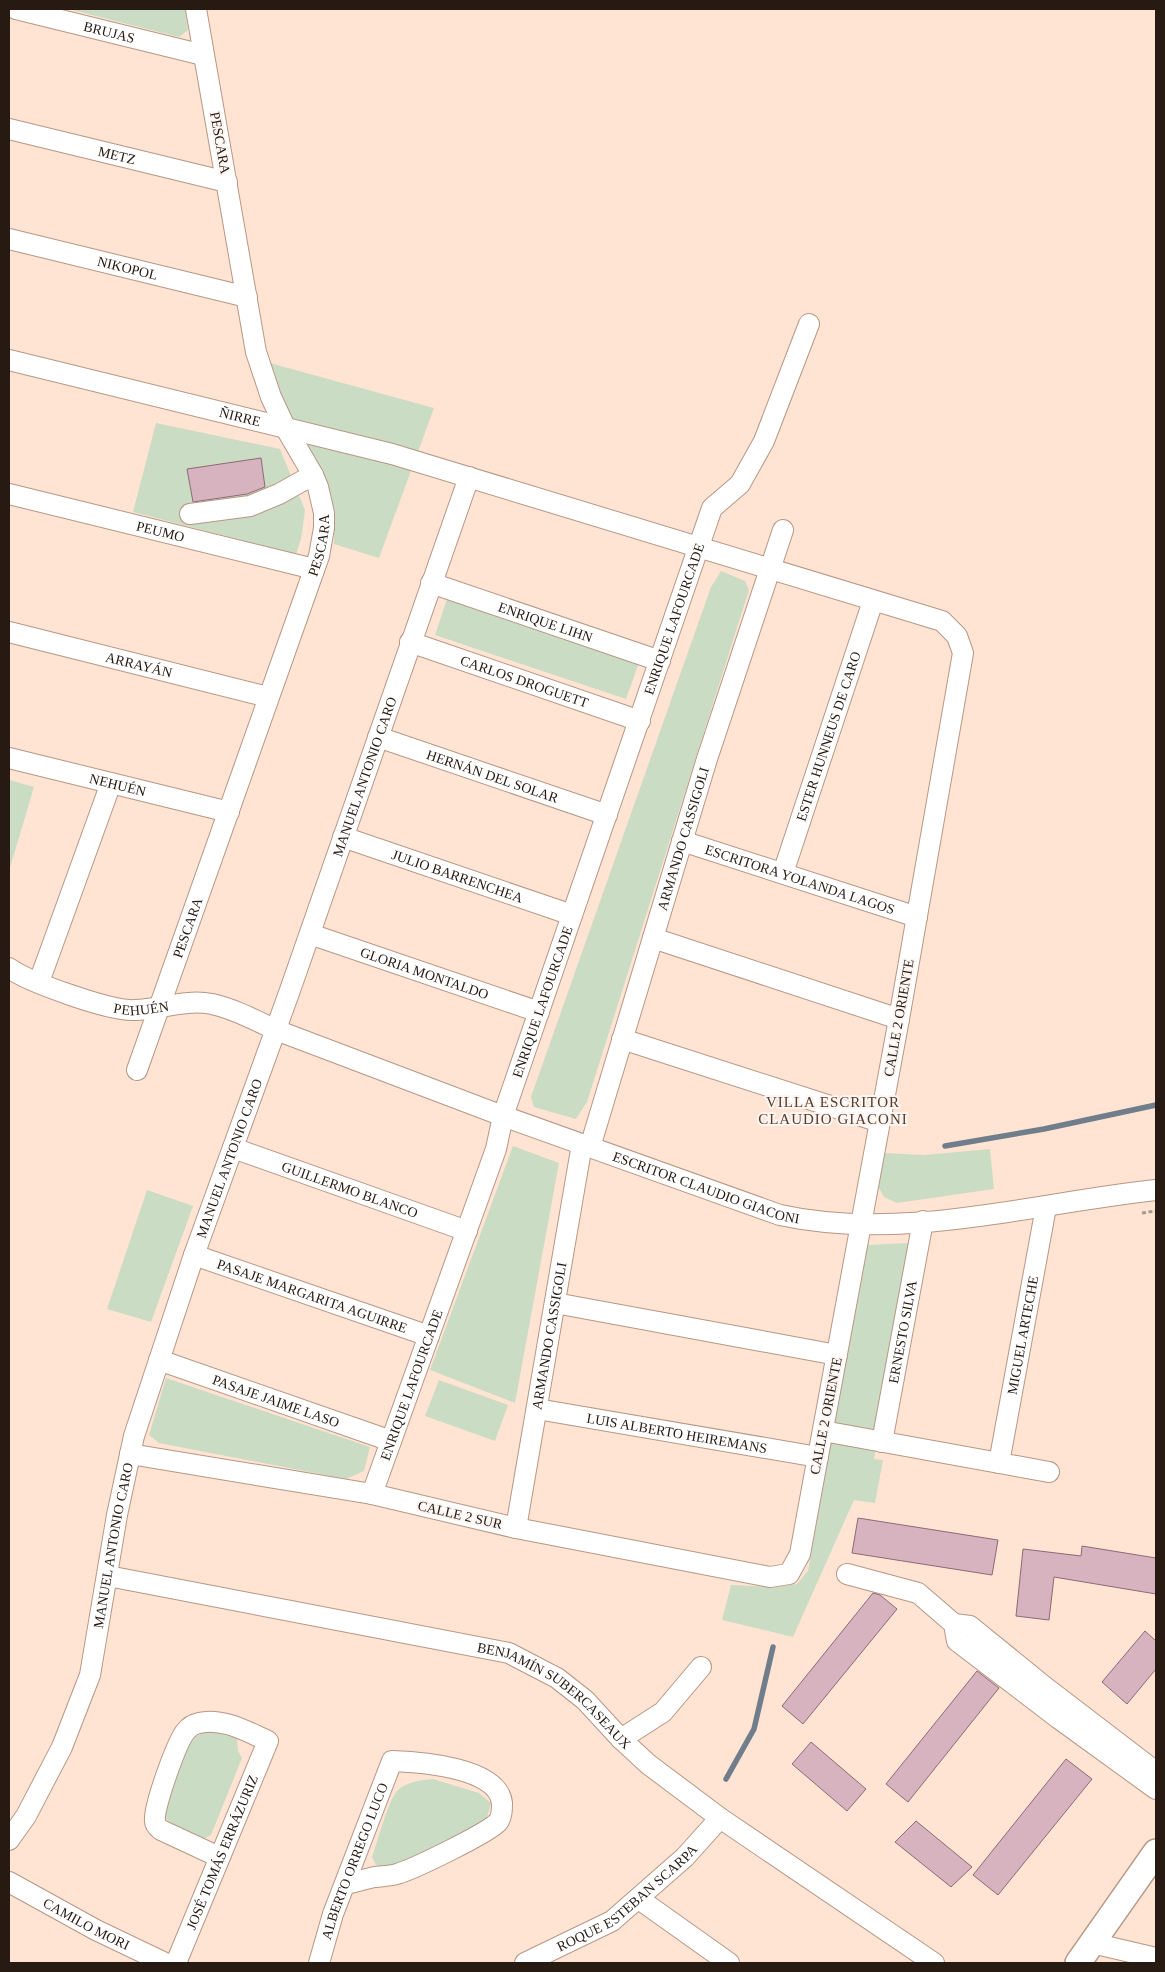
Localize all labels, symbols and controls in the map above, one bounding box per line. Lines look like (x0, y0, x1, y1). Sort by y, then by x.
street label: BRUJAS (82, 18, 136, 45)
street label: PESCARA (207, 111, 233, 176)
street label: METZ (97, 143, 137, 167)
street label: NIKOPOL (96, 253, 159, 282)
street label: ÑIRRE (218, 404, 262, 429)
street label: PESCARA (305, 513, 332, 578)
street label: PEUMO (135, 518, 186, 544)
street label: ENRIQUE LAFOURCADE (641, 541, 707, 697)
street label: ENRIQUE LIHN (497, 599, 595, 645)
street label: ARRAYÁN (104, 649, 174, 680)
street label: ESTER HUNNEUS DE CARO (793, 649, 863, 823)
street label: CARLOS DROGUETT (458, 652, 591, 710)
street label: MANUEL ANTONIO CARO (330, 695, 399, 859)
street label: HERNÁN DEL SOLAR (425, 747, 561, 806)
street label: ARMANDO CASSIGOLI (654, 765, 712, 912)
street label: NEHUÉN (88, 771, 148, 799)
street label: ESCRITORA YOLANDA LAGOS (703, 841, 897, 917)
street label: JULIO BARRENCHEA (390, 847, 526, 906)
street label: PESCARA (170, 895, 205, 960)
street label: ENRIQUE LAFOURCADE (509, 924, 575, 1080)
street label: GLORIA MONTALDO (358, 944, 491, 1002)
street label: CALLE 2 ORIENTE (881, 958, 917, 1078)
street label: PEHUÉN (112, 998, 170, 1018)
street label: MANUEL ANTONIO CARO (193, 1077, 265, 1240)
district label: VILLA ESCRITOR CLAUDIO GIACONI (758, 1094, 908, 1127)
street label: ESCRITOR CLAUDIO GIACONI (611, 1148, 801, 1226)
street label: GUILLERMO BLANCO (280, 1158, 420, 1221)
street label: PASAJE MARGARITA AGUIRRE (215, 1256, 409, 1335)
street label: ARMANDO CASSIGOLI (529, 1261, 569, 1411)
street label: MIGUEL ARTECHE (1004, 1275, 1041, 1396)
street label: ERNESTO SILVA (886, 1278, 919, 1385)
street label: ENRIQUE LAFOURCADE (377, 1307, 445, 1462)
street label: CALLE 2 ORIENTE (807, 1356, 845, 1476)
street label: PASAJE JAIME LASO (211, 1372, 342, 1430)
street label: LUIS ALBERTO HEIREMANS (586, 1410, 768, 1456)
street label: MANUEL ANTONIO CARO (90, 1461, 136, 1630)
street label: CALLE 2 SUR (416, 1498, 504, 1532)
street label: BENJAMÍN SUBERCASEAUX (476, 1640, 634, 1752)
street label: JOSÉ TOMÁS ERRÁZURIZ (183, 1773, 261, 1932)
street label: ALBERTO ORREGO LUCO (319, 1780, 390, 1941)
street label: ROQUE ESTEBAN SCARPA (554, 1841, 701, 1954)
street label: CAMILO MORI (41, 1895, 132, 1953)

